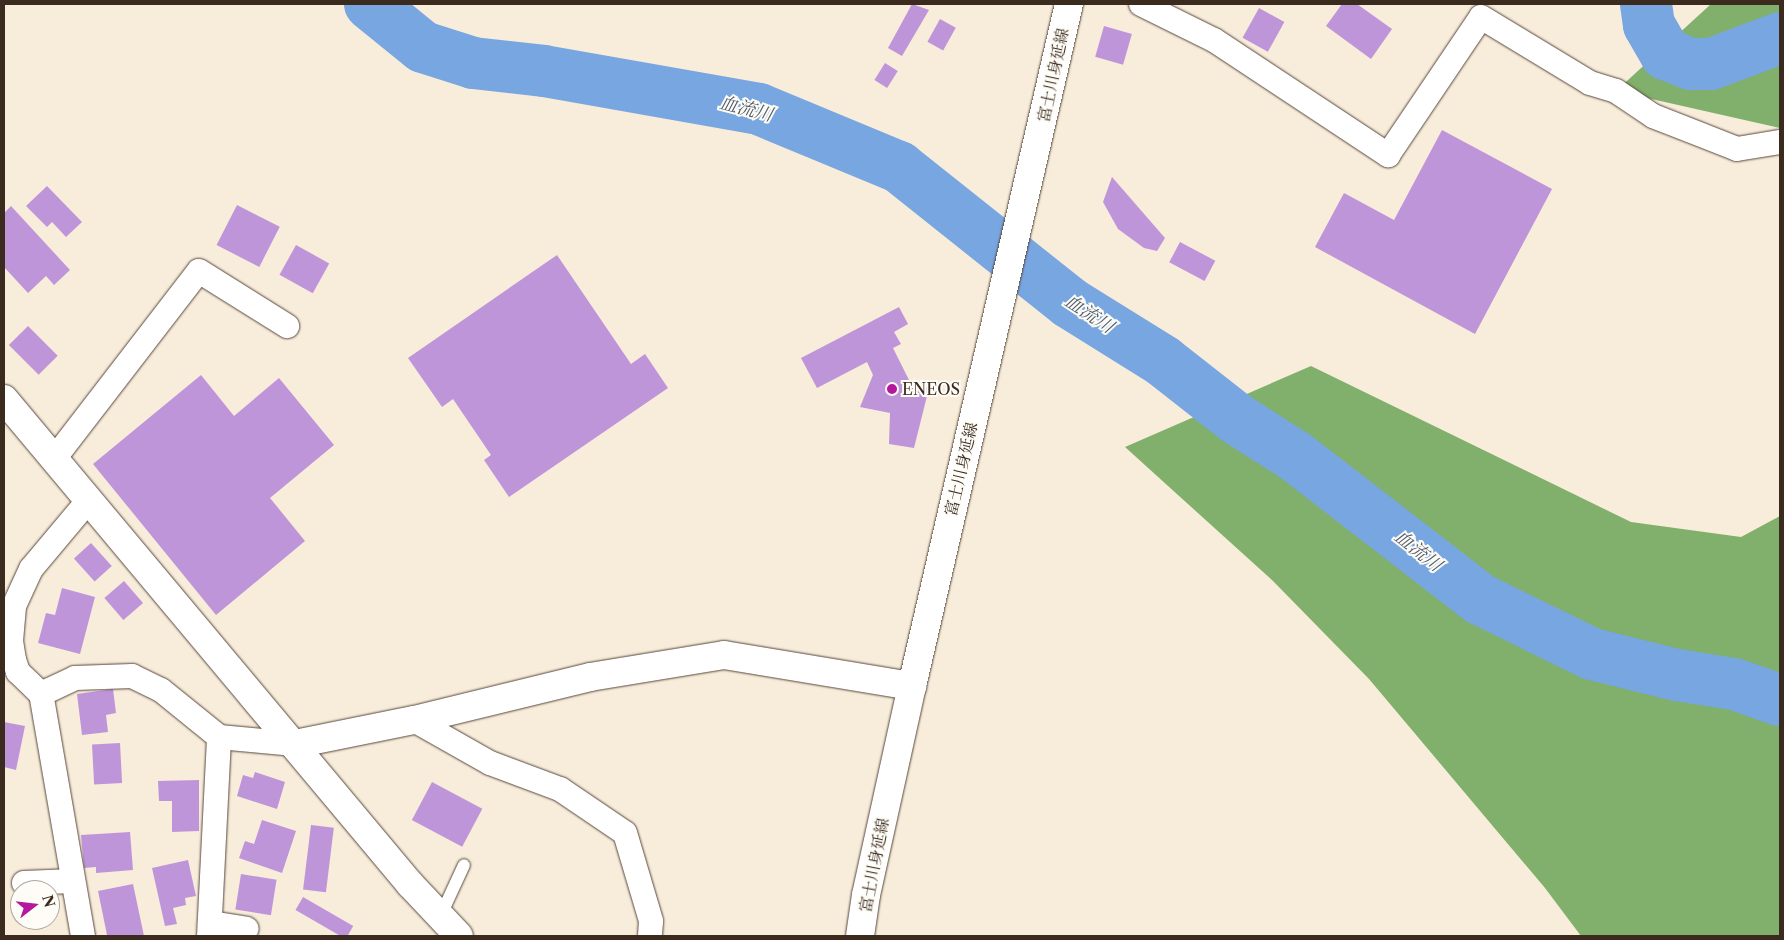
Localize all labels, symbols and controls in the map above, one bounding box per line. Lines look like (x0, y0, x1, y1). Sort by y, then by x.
street label: 富士川身延線 (1034, 26, 1072, 124)
water label: 血流川 (717, 92, 775, 126)
water label: 血流川 (1060, 290, 1118, 338)
place label: ENEOS (902, 379, 960, 399)
marker: ENEOS (886, 383, 898, 395)
street label: 富士川身延線 (941, 420, 981, 518)
water label: 血流川 (1390, 526, 1446, 576)
street label: 富士川身延線 (855, 816, 893, 914)
north arrow (10, 880, 60, 930)
text: N (38, 893, 59, 909)

